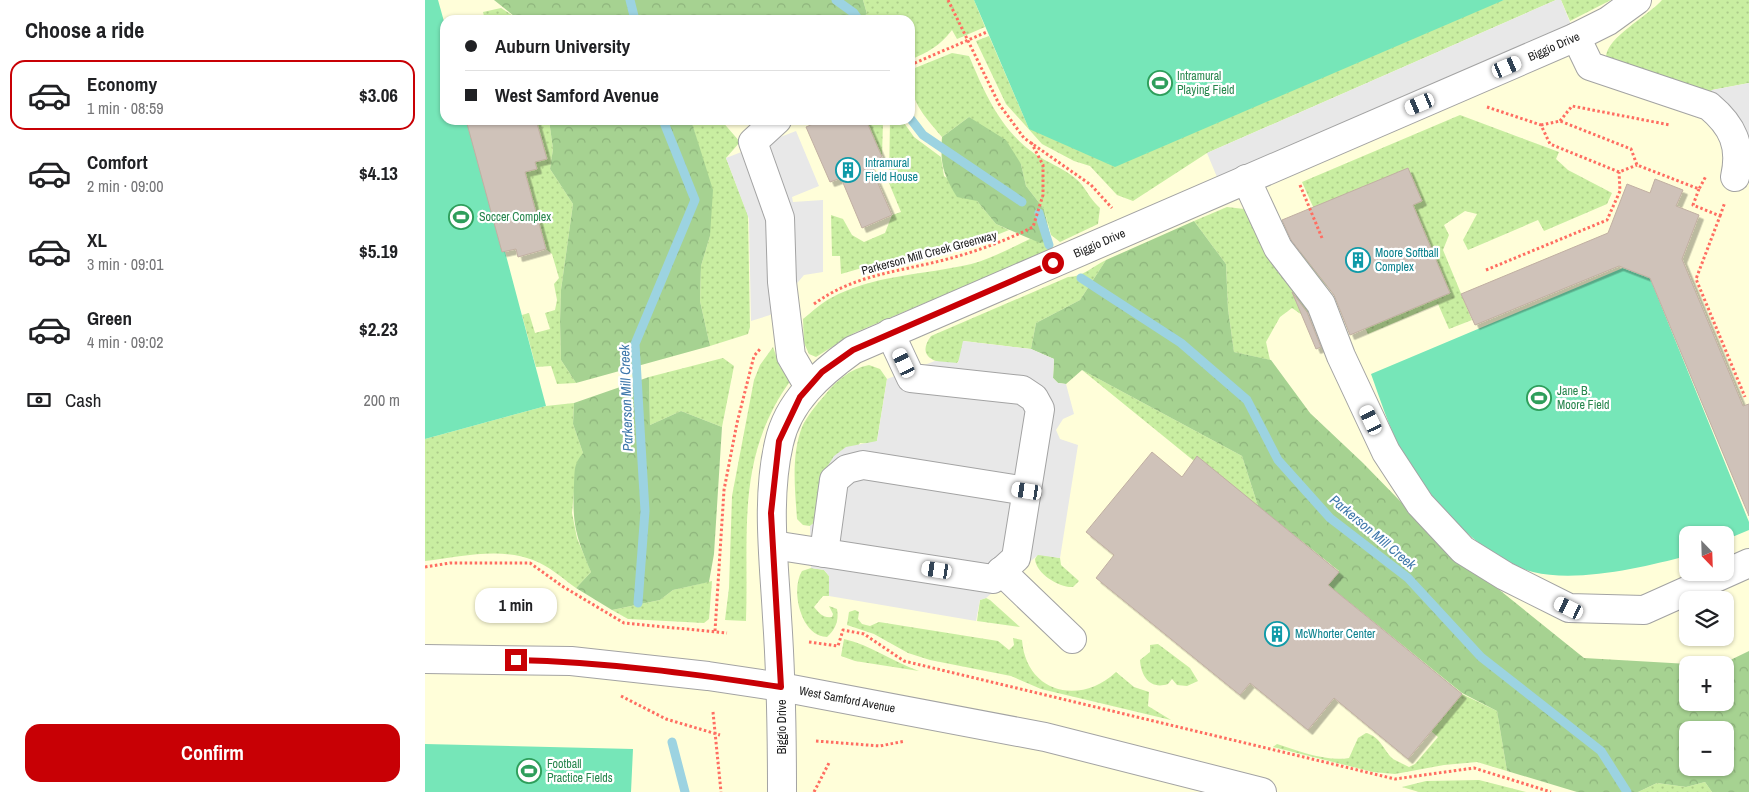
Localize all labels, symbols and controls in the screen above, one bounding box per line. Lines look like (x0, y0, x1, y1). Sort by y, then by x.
text: Choose a ride (25, 15, 144, 45)
street label: Biggio Drive (1525, 28, 1582, 65)
text: Auburn University (495, 33, 630, 59)
car (1490, 54, 1523, 80)
place label: Intramural Playing Field (1177, 68, 1234, 98)
sports icon: Intramural Playing Field (1147, 70, 1173, 96)
text: Economy (87, 71, 157, 97)
icon: car (27, 73, 72, 118)
text: $3.06 (359, 82, 398, 108)
text: West Samford Avenue (495, 82, 659, 108)
car (1403, 91, 1436, 117)
text: 1 min · 08:59 (87, 97, 164, 119)
text: Comfort (87, 149, 148, 175)
icon: car (27, 151, 72, 196)
place label: Intramural Field House (865, 155, 918, 185)
building icon: Intramural Field House (835, 157, 861, 183)
text: $4.13 (359, 160, 398, 186)
text: 2 min · 09:00 (87, 175, 164, 197)
sports icon: Soccer Complex (448, 204, 474, 230)
place label: Soccer Complex (479, 209, 551, 225)
street label: Biggio Drive (1071, 225, 1128, 262)
text: XL (87, 227, 107, 253)
street label: Parkerson Mill Creek Greenway (860, 227, 998, 279)
icon: car (27, 229, 72, 274)
text: $5.19 (359, 238, 398, 264)
place label: Moore Softball Complex (1375, 245, 1438, 275)
building icon: Moore Softball Complex (1345, 247, 1371, 273)
route start (1042, 252, 1064, 274)
text: 3 min · 09:01 (87, 253, 164, 275)
text: Green (87, 305, 132, 331)
icon: car (27, 307, 72, 352)
text: $2.23 (359, 316, 398, 342)
text: 4 min · 09:02 (87, 331, 164, 353)
water label: Parkerson Mill Creek (615, 343, 637, 452)
car (890, 346, 917, 380)
place label: Jane B. Moore Field (1557, 383, 1610, 413)
sports icon: Jane B. Moore Field (1526, 385, 1552, 411)
icon: cash (25, 386, 53, 414)
text: Cash (65, 387, 101, 413)
text: 200 m (364, 389, 400, 411)
car (1357, 403, 1384, 437)
car (1011, 481, 1042, 501)
water label: Parkerson Mill Creek (1326, 491, 1421, 574)
north arrow (1679, 526, 1734, 581)
map controls (1679, 526, 1734, 776)
car (921, 560, 952, 580)
callout: 1 min (475, 588, 557, 622)
button: layers (1679, 591, 1734, 646)
text: 1 min (499, 594, 533, 616)
car (1552, 595, 1585, 621)
building icon: McWhorter Center (1264, 621, 1290, 647)
place label: McWhorter Center (1295, 626, 1376, 642)
route end (505, 649, 527, 671)
button: + (1679, 656, 1734, 711)
street label: West Samford Avenue (798, 683, 897, 716)
street label: Biggio Drive (774, 700, 790, 754)
button: − (1679, 721, 1734, 776)
button: Confirm (25, 724, 400, 782)
place label: Football Practice Fields (547, 756, 613, 786)
sports icon: Football Practice Fields (516, 758, 542, 784)

